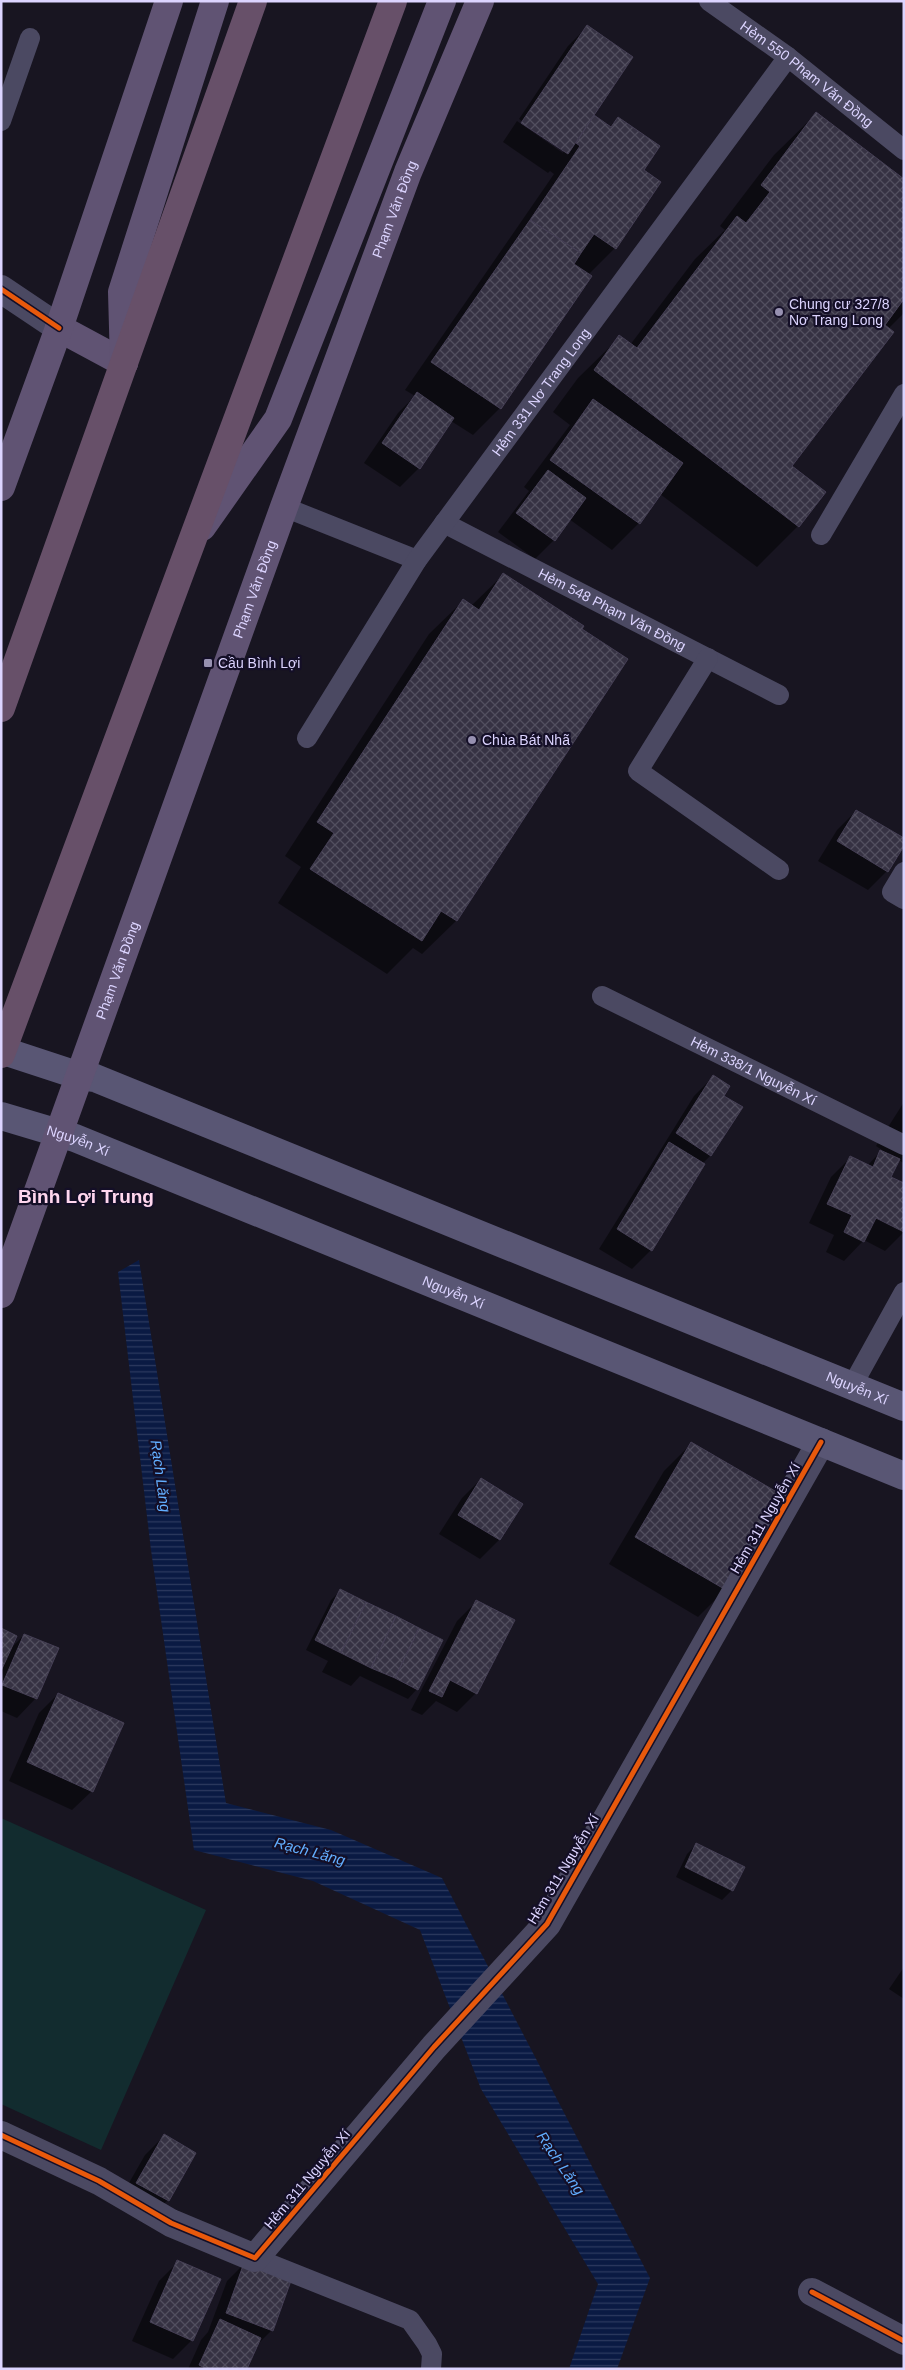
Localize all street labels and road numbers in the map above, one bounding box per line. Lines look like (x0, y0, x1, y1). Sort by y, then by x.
street label: Hẻm 550 Phạm Văn Đồng (737, 18, 876, 130)
street label: Phạm Văn Đồng (369, 158, 420, 260)
street label: Hẻm 331 Nơ Trang Long (488, 325, 593, 459)
street label: Phạm Văn Đồng (230, 538, 279, 640)
street label: Hẻm 548 Phạm Văn Đồng (536, 565, 689, 654)
street label: Phạm Văn Đồng (92, 919, 142, 1021)
street label: Hẻm 338/1 Nguyễn Xí (688, 1033, 819, 1109)
street label: Nguyễn Xí (45, 1122, 112, 1159)
street label: Nguyễn Xí (420, 1273, 487, 1312)
street label: Nguyễn Xí (824, 1368, 891, 1408)
street label: Hẻm 311 Nguyễn Xí (727, 1460, 803, 1576)
street label: Hẻm 311 Nguyễn Xí (524, 1811, 602, 1927)
street label: Hẻm 311 Nguyễn Xí (261, 2126, 353, 2232)

